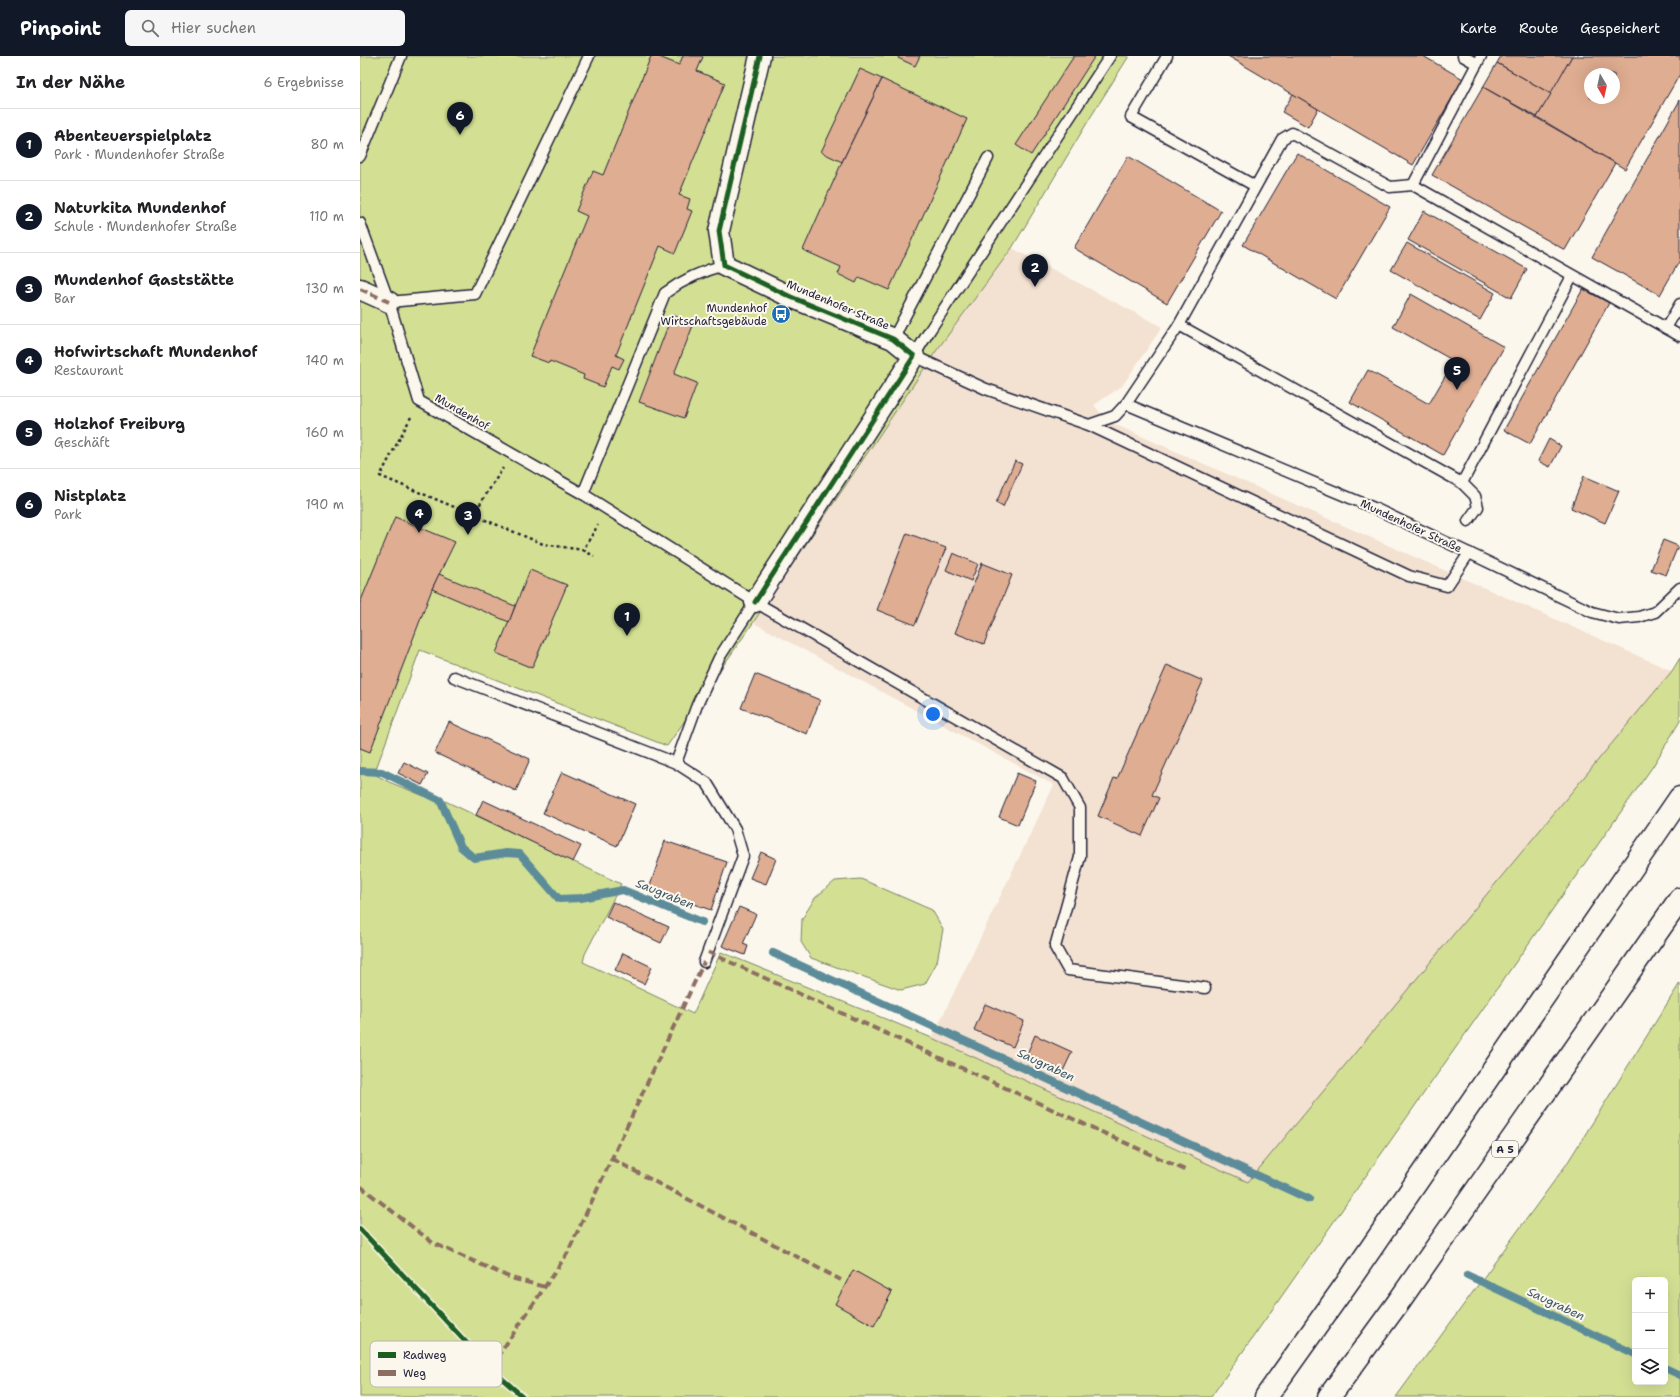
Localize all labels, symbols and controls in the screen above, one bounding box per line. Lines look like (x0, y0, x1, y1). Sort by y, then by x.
search box (125, 10, 405, 46)
text: Pinpoint (20, 16, 101, 41)
icon: search (139, 17, 161, 39)
text: Hier suchen (171, 18, 256, 38)
text: Karte (1460, 19, 1497, 37)
text: Route (1519, 19, 1558, 37)
text: Gespeichert (1580, 19, 1660, 37)
north arrow (1584, 68, 1620, 104)
text: In der Nähe (16, 71, 125, 93)
text: 6 Ergebnisse (264, 74, 344, 91)
pin: 6 (447, 102, 473, 135)
text: Abenteuerspielplatz (54, 126, 212, 146)
text: 1 (26, 136, 32, 153)
text: 80 m (310, 136, 344, 153)
text: Park · Mundenhofer Straße (54, 146, 225, 163)
text: Naturkita Mundenhof (54, 198, 226, 218)
text: 2 (24, 208, 34, 225)
text: 110 m (309, 208, 344, 225)
text: Schule · Mundenhofer Straße (54, 218, 237, 235)
pin: 2 (1022, 254, 1048, 287)
text: Mundenhof Gaststätte (54, 270, 234, 290)
street label: Mundenhofer Straße (784, 277, 892, 333)
text: 3 (24, 280, 34, 297)
text: 130 m (306, 280, 344, 297)
text: Bar (54, 290, 76, 307)
place label: Mundenhof Wirtschaftsgebäude (661, 301, 768, 329)
bus stop icon: Mundenhof Wirtschaftsgebäude (770, 303, 792, 325)
text: Hofwirtschaft Mundenhof (54, 342, 258, 362)
text: 4 (24, 352, 34, 369)
text: 140 m (305, 352, 344, 369)
pin: 5 (1444, 357, 1470, 390)
text: Restaurant (54, 362, 124, 379)
street label: Mundenhof (432, 390, 493, 434)
text: Holzhof Freiburg (54, 414, 185, 434)
text: 5 (25, 424, 33, 441)
text: 160 m (306, 424, 344, 441)
text: Geschäft (54, 434, 110, 451)
text: Nistplatz (54, 486, 127, 506)
text: 6 (24, 496, 34, 513)
text: 190 m (305, 496, 344, 513)
street label: Mundenhofer Straße (1358, 496, 1464, 556)
pin: 4 (406, 500, 432, 533)
pin: 3 (455, 502, 481, 535)
text: Park (54, 506, 82, 523)
pin: 1 (614, 603, 640, 636)
your location (923, 704, 943, 724)
water label: Saugraben (633, 875, 697, 913)
water label: Saugraben (1015, 1045, 1077, 1085)
road number: A 5 (1492, 1141, 1518, 1157)
map controls (1632, 1277, 1668, 1385)
button: + (1632, 1277, 1668, 1313)
water label: Saugraben (1525, 1284, 1587, 1324)
button: − (1632, 1313, 1668, 1349)
legend (370, 1341, 502, 1387)
text: Radweg (403, 1348, 446, 1363)
button: layers (1632, 1349, 1668, 1385)
text: Weg (403, 1366, 426, 1381)

